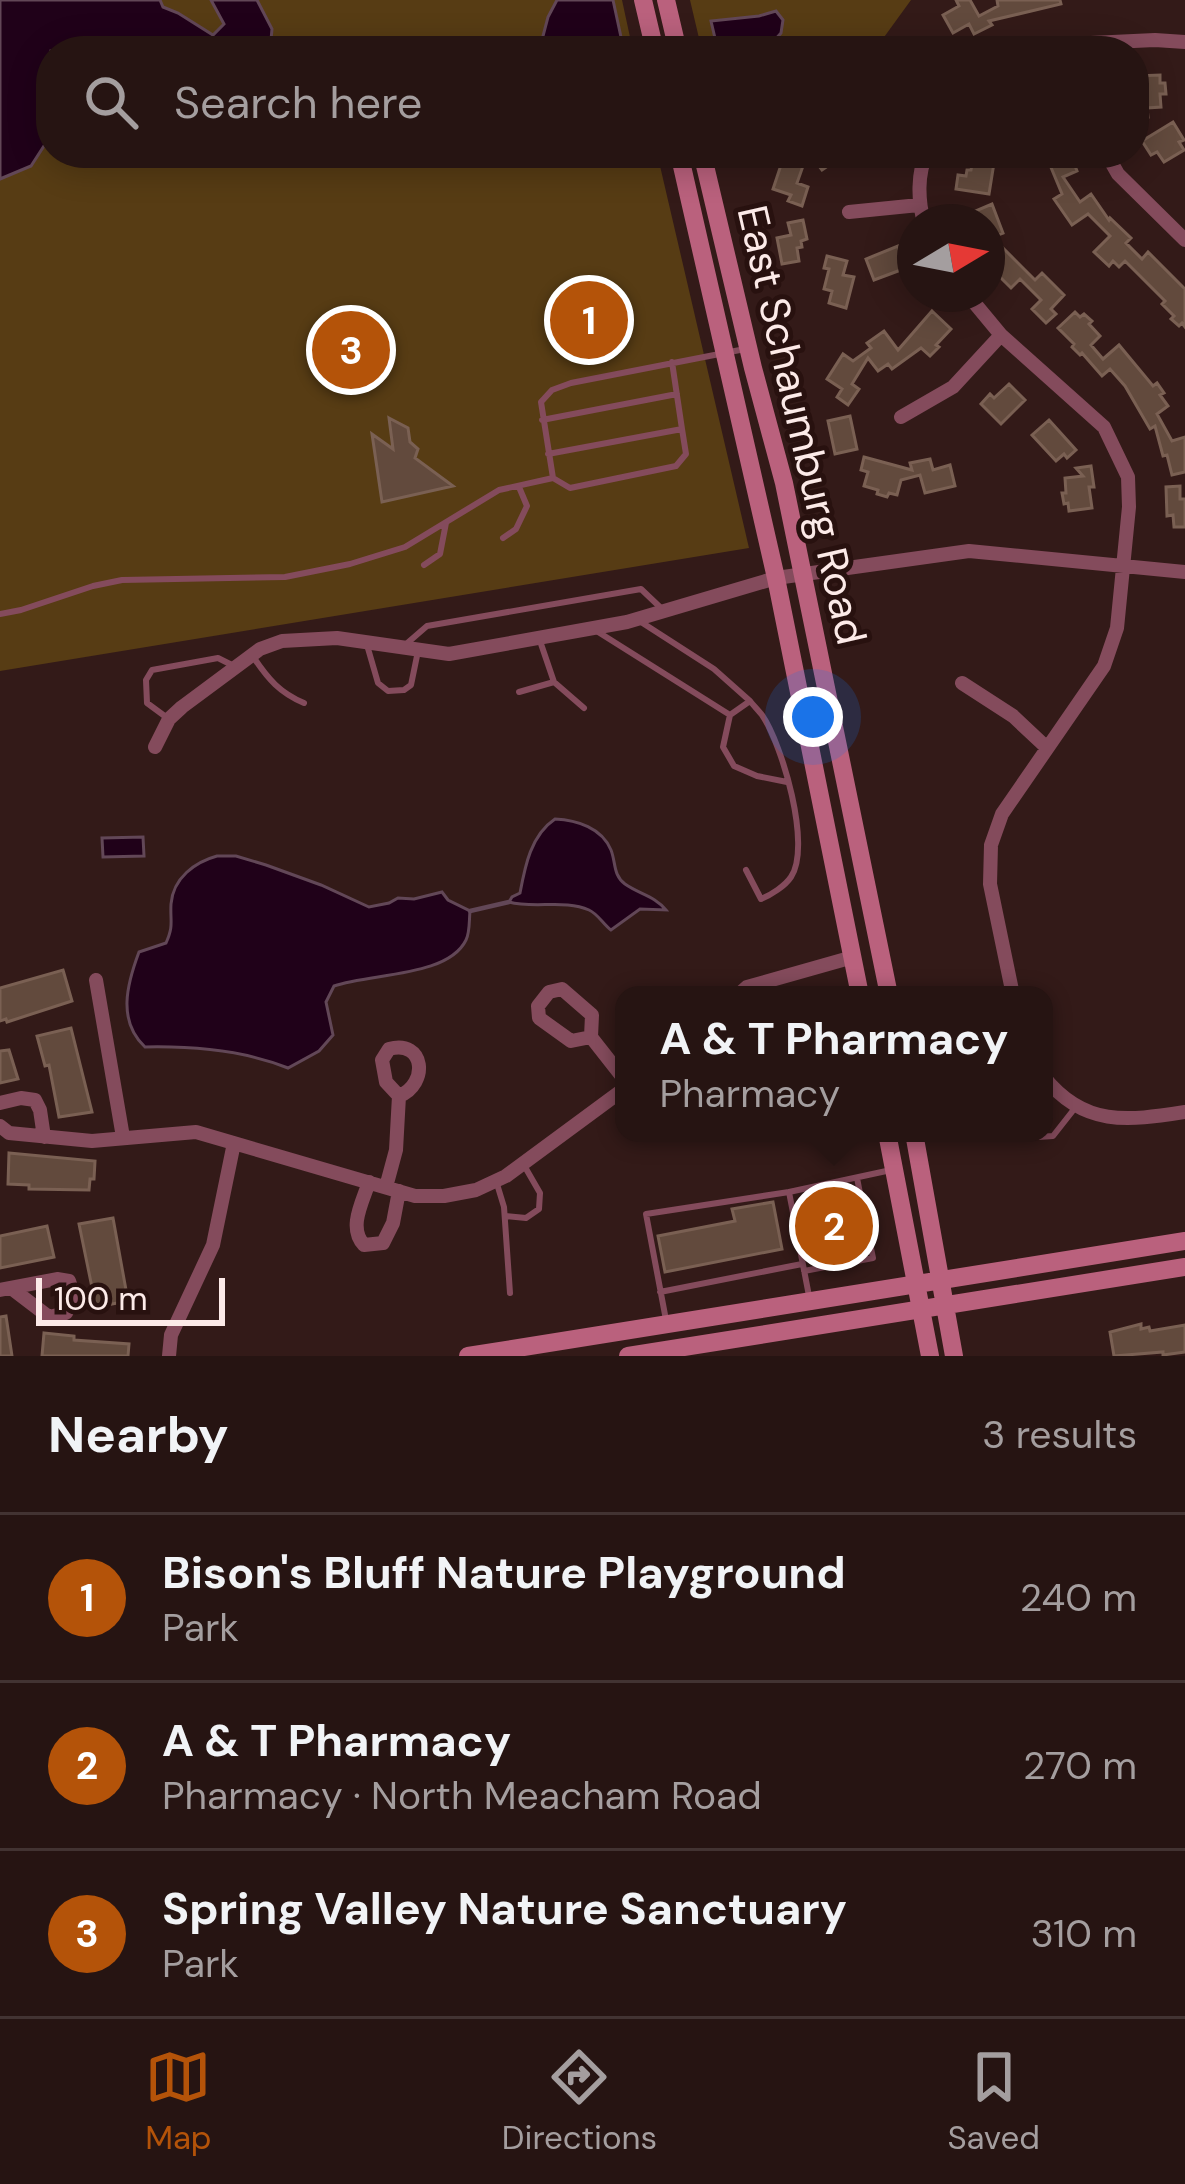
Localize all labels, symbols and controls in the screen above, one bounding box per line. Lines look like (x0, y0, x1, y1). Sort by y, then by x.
search box (36, 36, 1149, 168)
icon: search (78, 69, 144, 135)
text: Search here (174, 73, 422, 132)
street label: East Schaumburg Road (725, 200, 879, 650)
north arrow (897, 204, 1005, 312)
pin: 1 (550, 275, 628, 365)
pin: 3 (312, 305, 390, 395)
your location (783, 687, 843, 747)
popup (615, 986, 1053, 1142)
text: A & T Pharmacy (659, 1009, 1009, 1068)
text: Pharmacy (659, 1068, 840, 1119)
pin: 2 (795, 1181, 873, 1271)
scale bar (36, 1272, 225, 1325)
text: 100 m (54, 1277, 148, 1320)
text: Nearby (48, 1401, 229, 1468)
text: 3 results (982, 1409, 1137, 1460)
text: Bison's Bluff Nature Playground (162, 1543, 846, 1602)
text: 1 (80, 1572, 94, 1623)
text: 240 m (1020, 1572, 1137, 1623)
text: Park (162, 1602, 239, 1653)
text: A & T Pharmacy (162, 1711, 511, 1770)
text: 2 (76, 1740, 98, 1791)
text: 270 m (1023, 1740, 1137, 1791)
text: Pharmacy · North Meacham Road (162, 1770, 762, 1821)
text: Spring Valley Nature Sanctuary (162, 1879, 847, 1938)
text: 3 (75, 1908, 99, 1959)
text: 310 m (1031, 1908, 1137, 1959)
text: Park (162, 1938, 239, 1989)
tab: Map (145, 2044, 212, 2159)
tab: Directions (502, 2044, 657, 2159)
tab: Saved (947, 2044, 1040, 2159)

